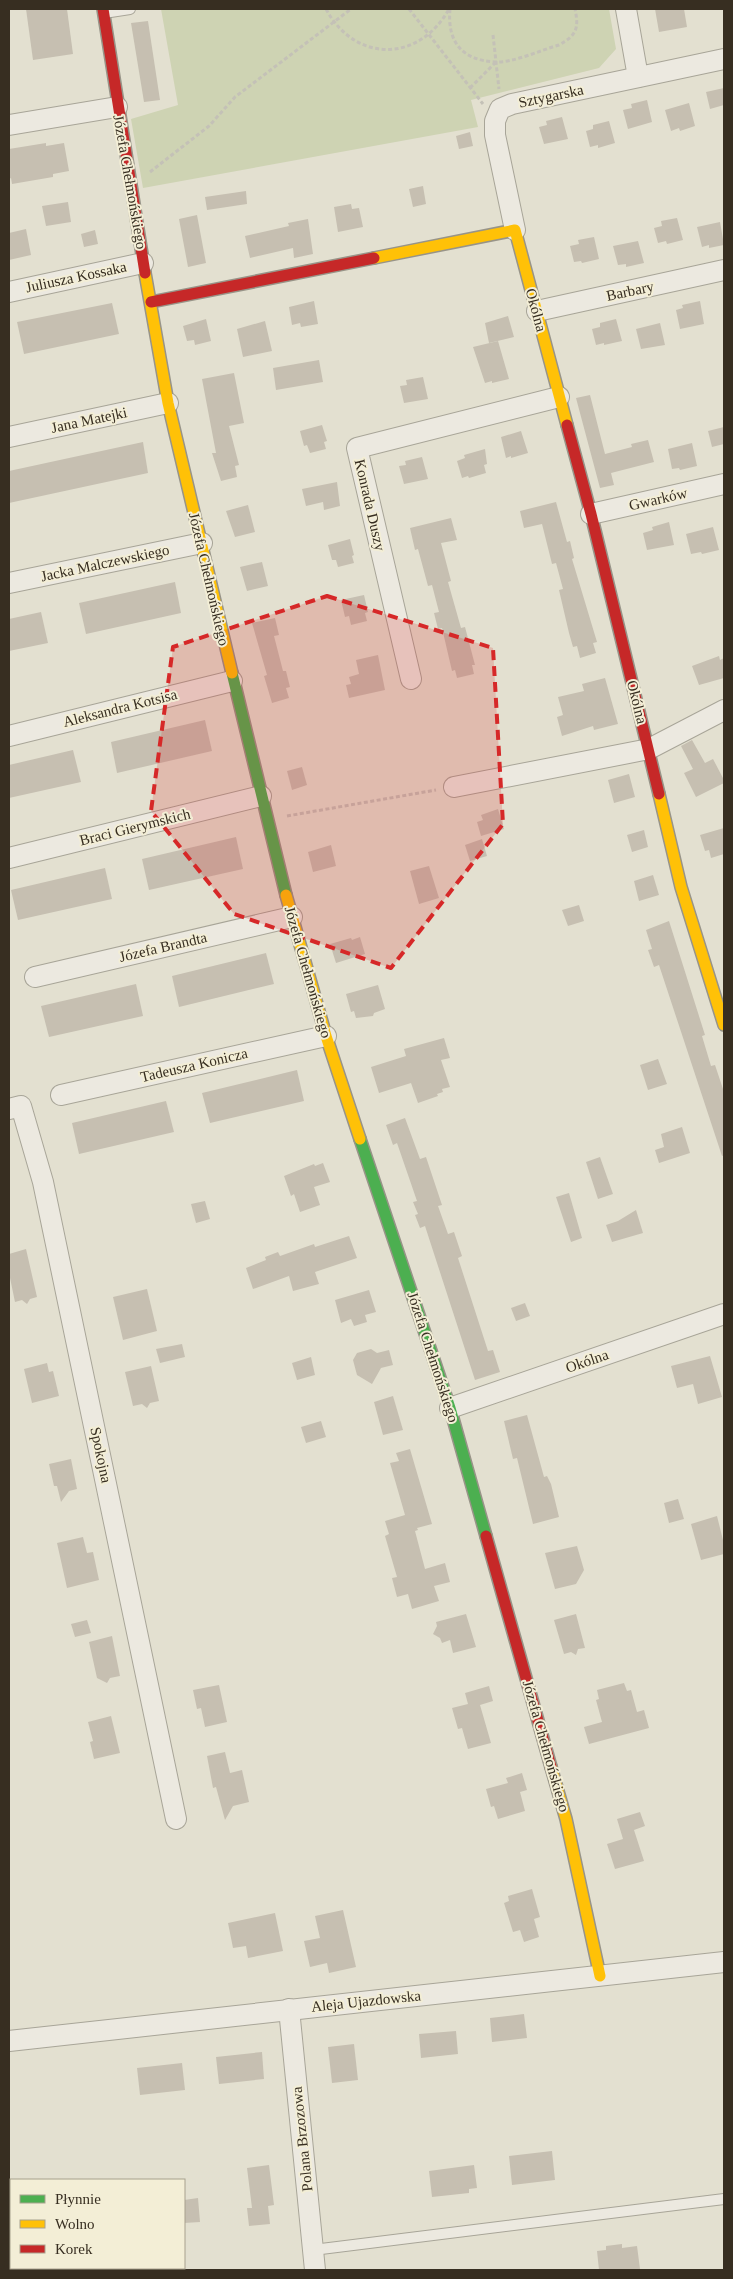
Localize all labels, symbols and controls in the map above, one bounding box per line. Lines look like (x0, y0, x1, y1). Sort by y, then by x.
street label: Sztygarska (517, 81, 585, 111)
street label: Józefa Chełmońskiego (110, 114, 150, 250)
street label: Juliusza Kossaka (24, 258, 128, 296)
street label: Barbary (605, 278, 656, 304)
street label: Okólna (523, 287, 550, 334)
street label: Jana Matejki (50, 404, 128, 436)
street label: Konrada Duszy (352, 458, 388, 553)
street label: Gwarków (627, 485, 689, 513)
street label: Józefa Chełmońskiego (186, 511, 232, 647)
street label: Jacka Malczewskiego (39, 542, 171, 584)
street label: Okólna (624, 679, 650, 726)
street label: Aleksandra Kotsisa (61, 686, 179, 730)
street label: Braci Gierymskich (78, 805, 193, 849)
street label: Józefa Chełmońskiego (282, 904, 334, 1040)
street label: Józefa Brandta (118, 929, 209, 965)
street label: Tadeusza Konicza (139, 1045, 249, 1085)
street label: Józefa Chełmońskiego (404, 1290, 462, 1424)
street label: Okólna (564, 1346, 611, 1376)
street label: Spokojna (87, 1426, 115, 1485)
street label: Józefa Chełmońskiego (520, 1678, 572, 1814)
street label: Aleja Ujazdowska (310, 1987, 422, 2015)
street label: Polana Brzozowa (289, 2085, 315, 2192)
legend (10, 2179, 185, 2269)
text: Płynnie (55, 2191, 101, 2207)
text: Wolno (55, 2216, 95, 2232)
text: Korek (55, 2241, 93, 2257)

